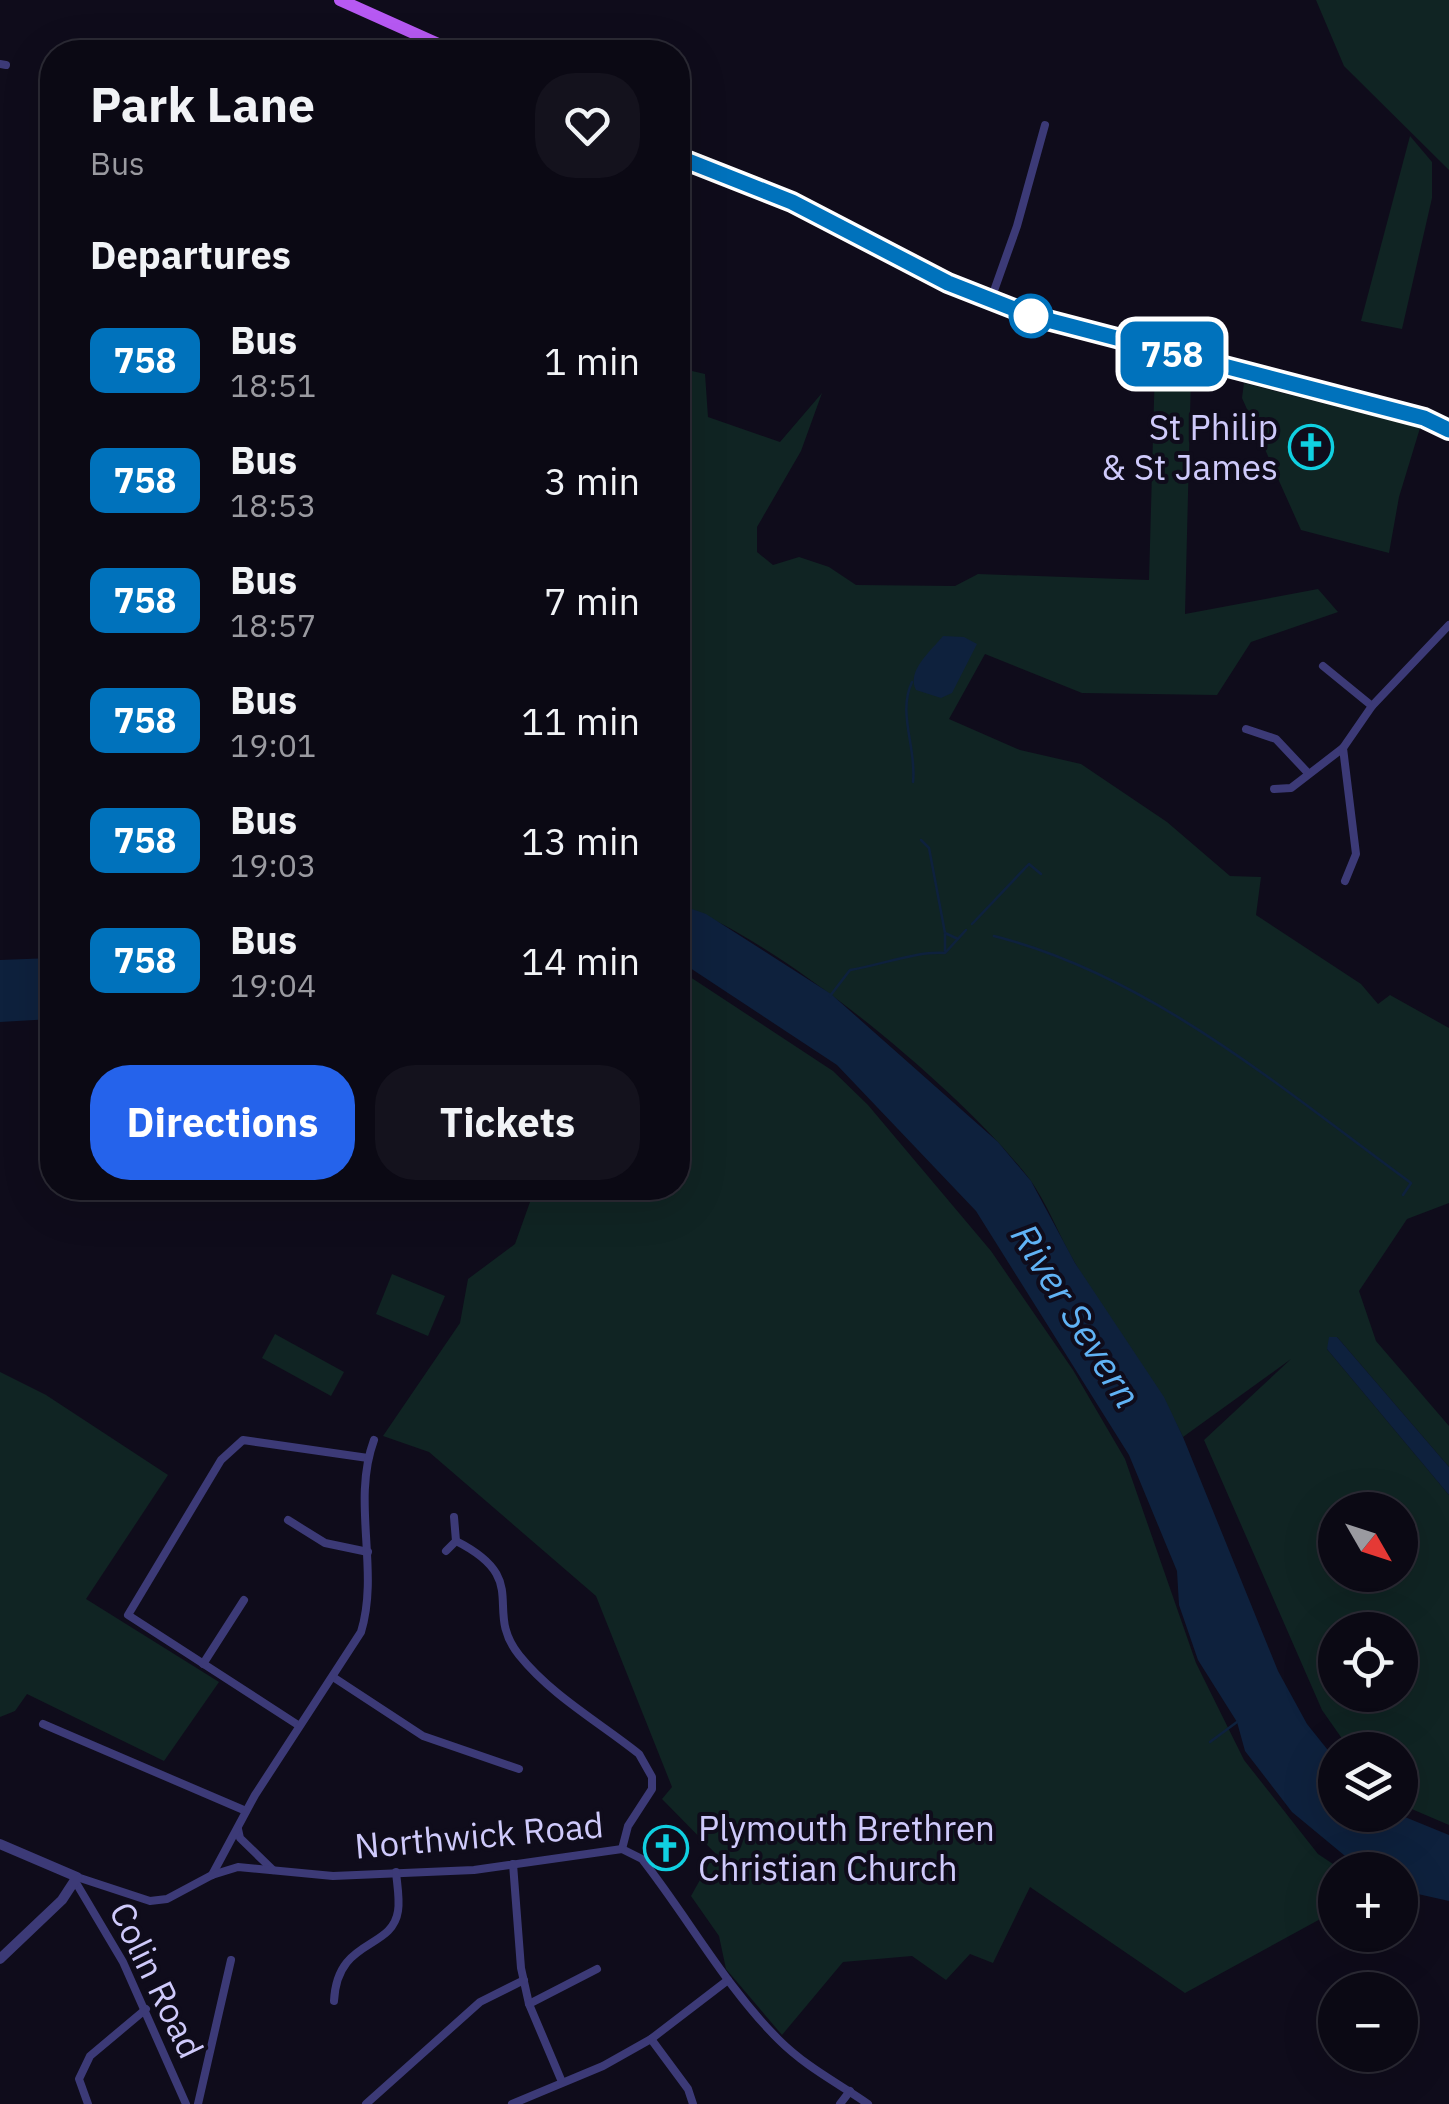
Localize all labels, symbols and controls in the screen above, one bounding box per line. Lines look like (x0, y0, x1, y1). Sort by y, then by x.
text: Park Lane (90, 73, 315, 135)
button: heart (535, 73, 640, 178)
text: Bus (90, 142, 145, 184)
text: Departures (90, 230, 291, 279)
unlabelled marker (1010, 295, 1052, 337)
text: Bus (230, 315, 297, 364)
line badge: 758 (1114, 322, 1230, 386)
text: 758 (1140, 331, 1204, 377)
text: 1 min (544, 336, 640, 385)
text: 758 (113, 337, 177, 383)
text: 18:51 (230, 364, 316, 406)
place label: St Philip & St James (1101, 404, 1278, 490)
church icon: St Philip & St James (1288, 424, 1334, 470)
text: Bus (230, 435, 297, 484)
text: 3 min (544, 456, 640, 505)
text: 758 (113, 457, 177, 503)
text: 18:53 (230, 484, 316, 526)
text: Bus (230, 555, 297, 604)
text: 7 min (544, 576, 640, 625)
text: 758 (113, 577, 177, 623)
text: 18:57 (230, 604, 316, 646)
text: Bus (230, 675, 297, 724)
text: 11 min (521, 696, 640, 745)
text: 758 (113, 697, 177, 743)
text: 19:01 (230, 724, 316, 766)
text: Bus (230, 795, 297, 844)
text: 13 min (521, 816, 640, 865)
text: 758 (113, 817, 177, 863)
text: 19:03 (230, 844, 316, 886)
text: Bus (230, 915, 297, 964)
text: 14 min (521, 936, 640, 985)
text: 758 (113, 937, 177, 983)
text: 19:04 (230, 964, 316, 1006)
button: Directions (90, 1065, 355, 1180)
button: Tickets (375, 1065, 640, 1180)
water label: River Severn (1001, 1214, 1153, 1416)
north arrow (1318, 1492, 1418, 1592)
map controls (1318, 1492, 1418, 2072)
button: locate (1318, 1612, 1418, 1712)
button: layers (1318, 1732, 1418, 1832)
street label: Northwick Road (353, 1801, 605, 1869)
place label: Plymouth Brethren Christian Church (698, 1805, 995, 1891)
church icon: Plymouth Brethren Christian Church (643, 1825, 689, 1871)
button: + (1318, 1852, 1418, 1952)
street label: Colin Road (99, 1894, 215, 2066)
button: − (1318, 1972, 1418, 2072)

